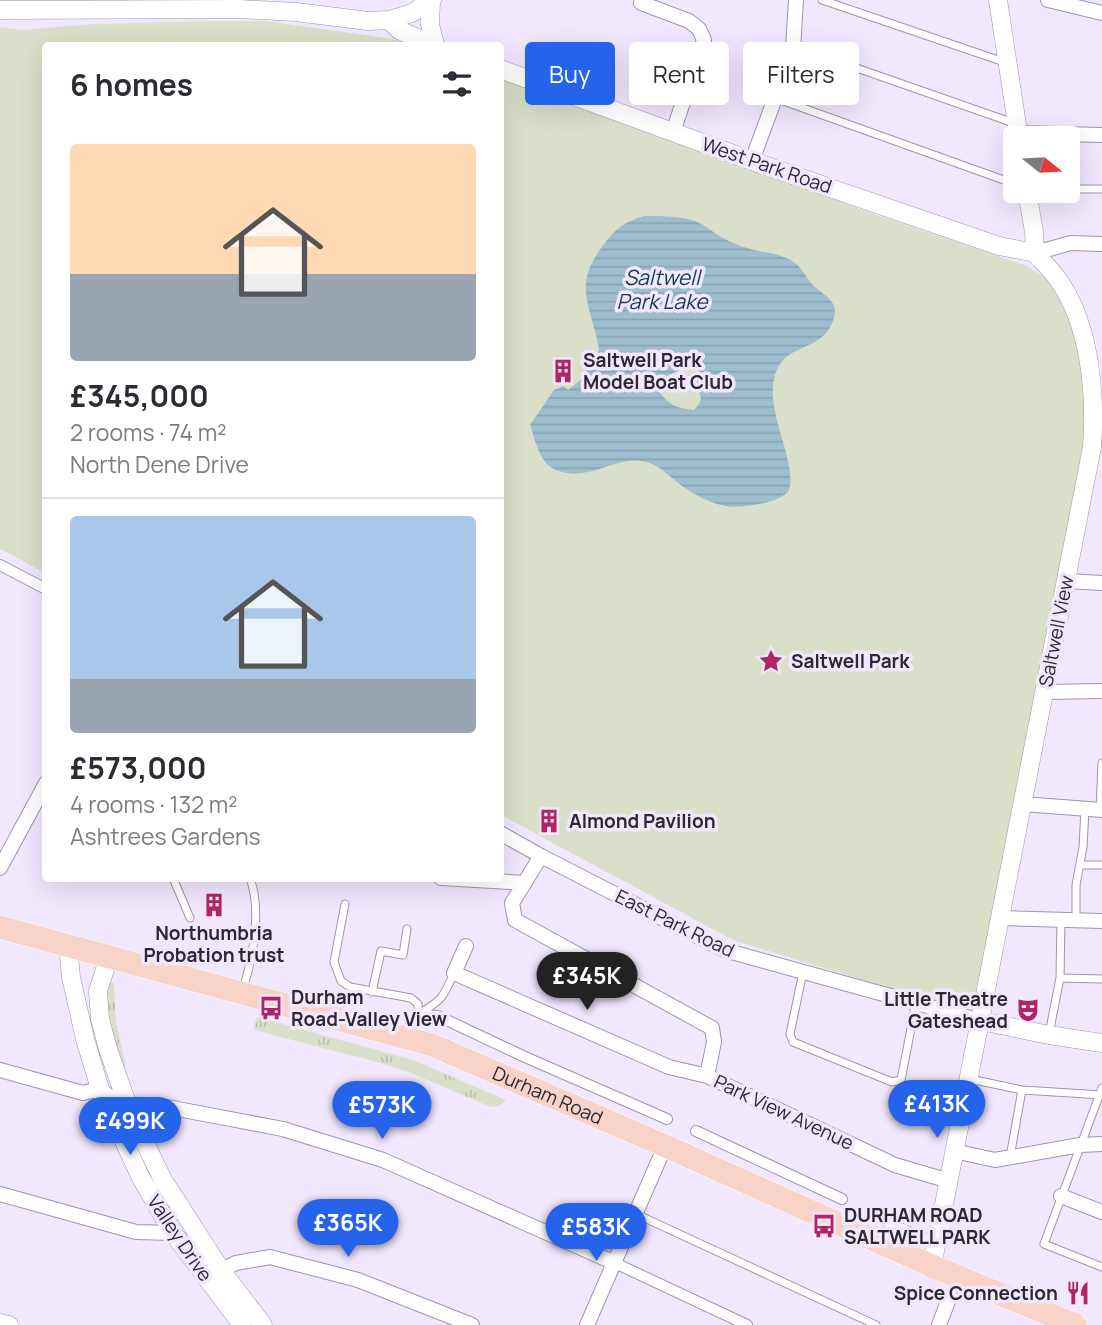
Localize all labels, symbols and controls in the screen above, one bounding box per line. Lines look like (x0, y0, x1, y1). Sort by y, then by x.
chip: Buy (525, 42, 615, 105)
chip: Rent (629, 42, 729, 105)
chip: Filters (743, 42, 859, 105)
text: 6 homes (70, 64, 193, 105)
icon: filters (438, 65, 476, 103)
north arrow (1003, 126, 1080, 203)
map controls (1003, 126, 1080, 203)
street label: West Park Road (699, 131, 835, 199)
icon: home (210, 189, 336, 315)
water label: Saltwell Park Lake (617, 263, 709, 315)
place label: Saltwell Park Model Boat Club (583, 347, 733, 395)
building icon: Saltwell Park Model Boat Club (549, 357, 577, 385)
text: £345,000 (70, 375, 209, 416)
text: 2 rooms · 74 m² (70, 416, 226, 448)
text: North Dene Drive (70, 448, 249, 480)
icon: home (210, 561, 336, 687)
street label: Saltwell View (1032, 573, 1080, 689)
place icon: Saltwell Park (757, 647, 785, 675)
place label: Saltwell Park (791, 648, 910, 674)
text: £573,000 (70, 747, 207, 788)
text: 4 rooms · 132 m² (70, 788, 238, 820)
building icon: Almond Pavilion (535, 807, 563, 835)
place label: Almond Pavilion (569, 808, 716, 834)
text: Ashtrees Gardens (70, 820, 261, 852)
street label: East Park Road (611, 883, 739, 963)
building icon: Northumbria Probation trust (200, 891, 228, 919)
place label: Northumbria Probation trust (143, 920, 285, 968)
pin: £345K (538, 953, 636, 1012)
text: £345K (553, 959, 621, 991)
place label: Durham Road-Valley View (291, 984, 447, 1032)
place label: Little Theatre Gateshead (884, 986, 1008, 1034)
bus stop icon: Durham Road-Valley View (257, 994, 285, 1022)
theatre icon: Little Theatre Gateshead (1014, 996, 1042, 1024)
street label: Durham Road (489, 1060, 607, 1130)
street label: Park View Avenue (710, 1068, 858, 1156)
pin: £413K (888, 1080, 986, 1140)
pin: £573K (333, 1082, 431, 1141)
text: £413K (904, 1087, 970, 1119)
text: £573K (348, 1088, 416, 1120)
pin: £499K (81, 1098, 179, 1157)
text: £499K (95, 1104, 165, 1136)
street label: Valley Drive (141, 1190, 219, 1286)
pin: £365K (299, 1200, 397, 1259)
place label: DURHAM ROAD SALTWELL PARK (844, 1202, 991, 1250)
pin: £583K (547, 1204, 645, 1263)
text: £365K (313, 1206, 383, 1238)
text: £583K (562, 1210, 630, 1242)
bus stop icon: DURHAM ROAD SALTWELL PARK (810, 1212, 838, 1240)
restaurant icon: Spice Connection (1064, 1279, 1092, 1307)
place label: Spice Connection (894, 1280, 1058, 1306)

